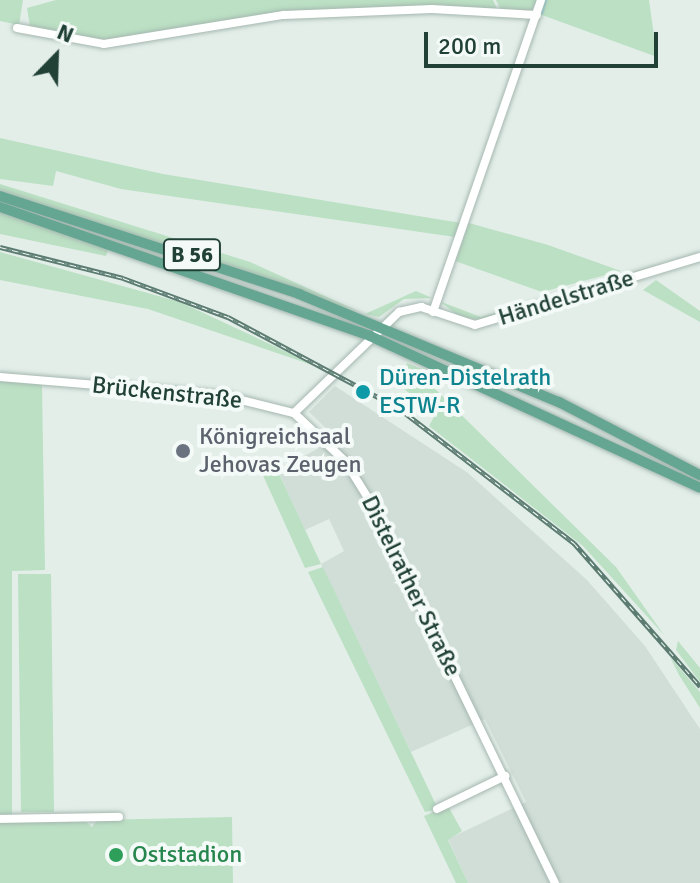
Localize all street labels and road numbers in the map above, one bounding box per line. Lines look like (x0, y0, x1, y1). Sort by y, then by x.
road number: B 56 (162, 237, 222, 273)
street label: Händelstraße (495, 264, 637, 332)
street label: Brückenstraße (90, 371, 244, 415)
street label: Distelrather Straße (355, 491, 467, 681)

